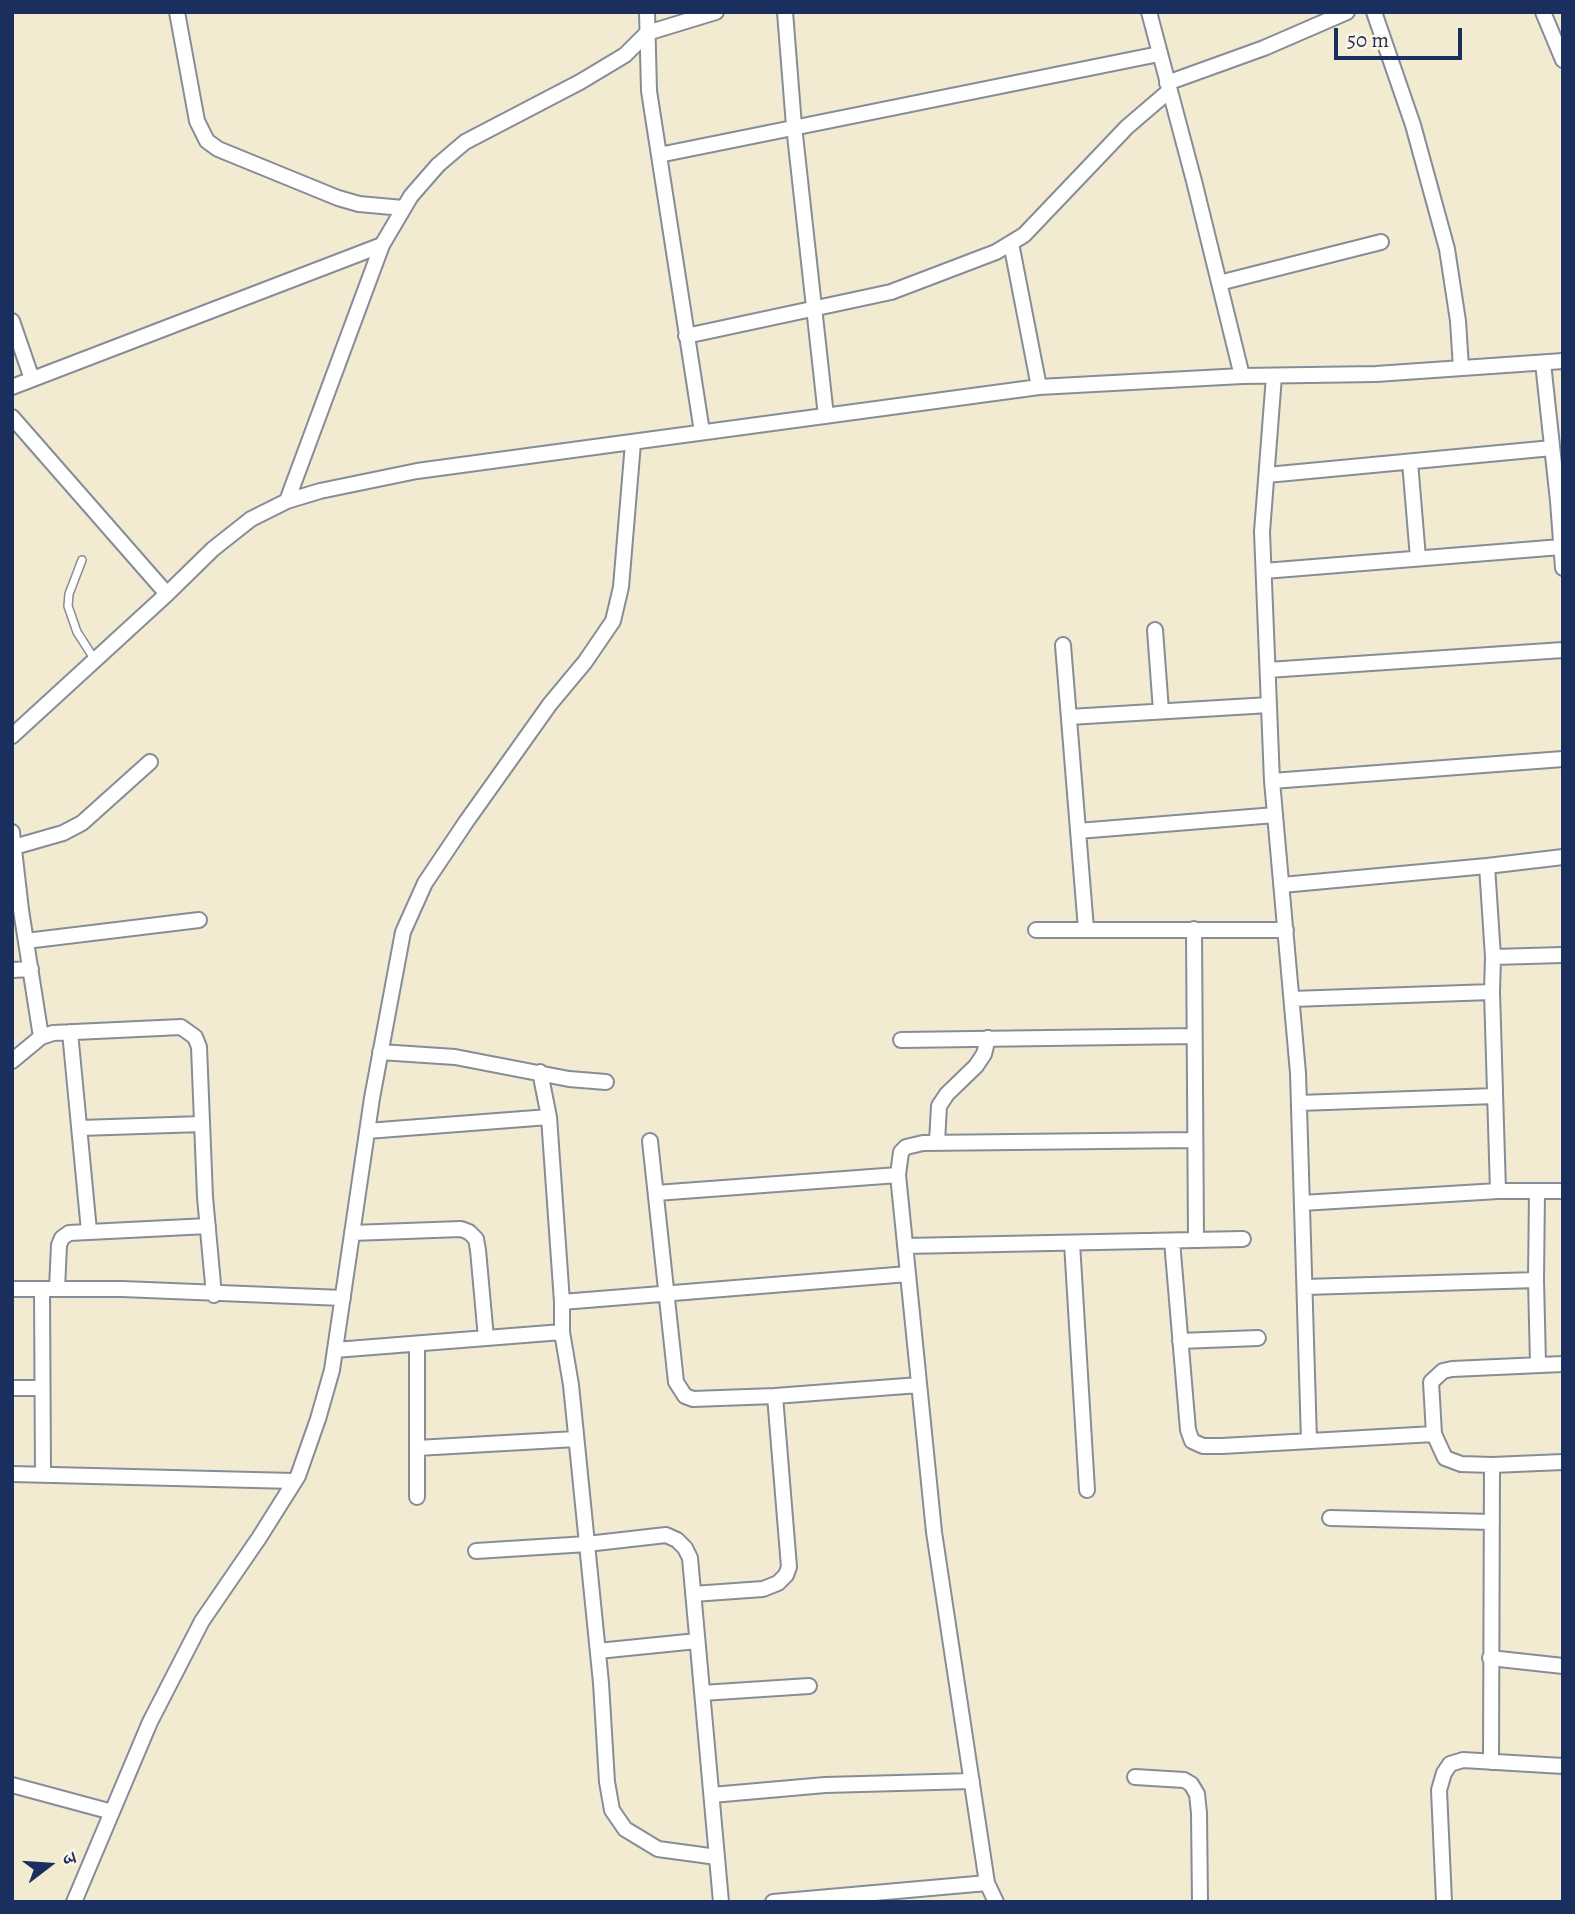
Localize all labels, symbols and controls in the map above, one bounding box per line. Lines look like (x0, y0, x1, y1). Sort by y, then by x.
scale bar (1337, 14, 1465, 58)
text: 50 m (1347, 26, 1389, 54)
north arrow (14, 1830, 84, 1900)
text: उ (55, 1850, 83, 1867)

